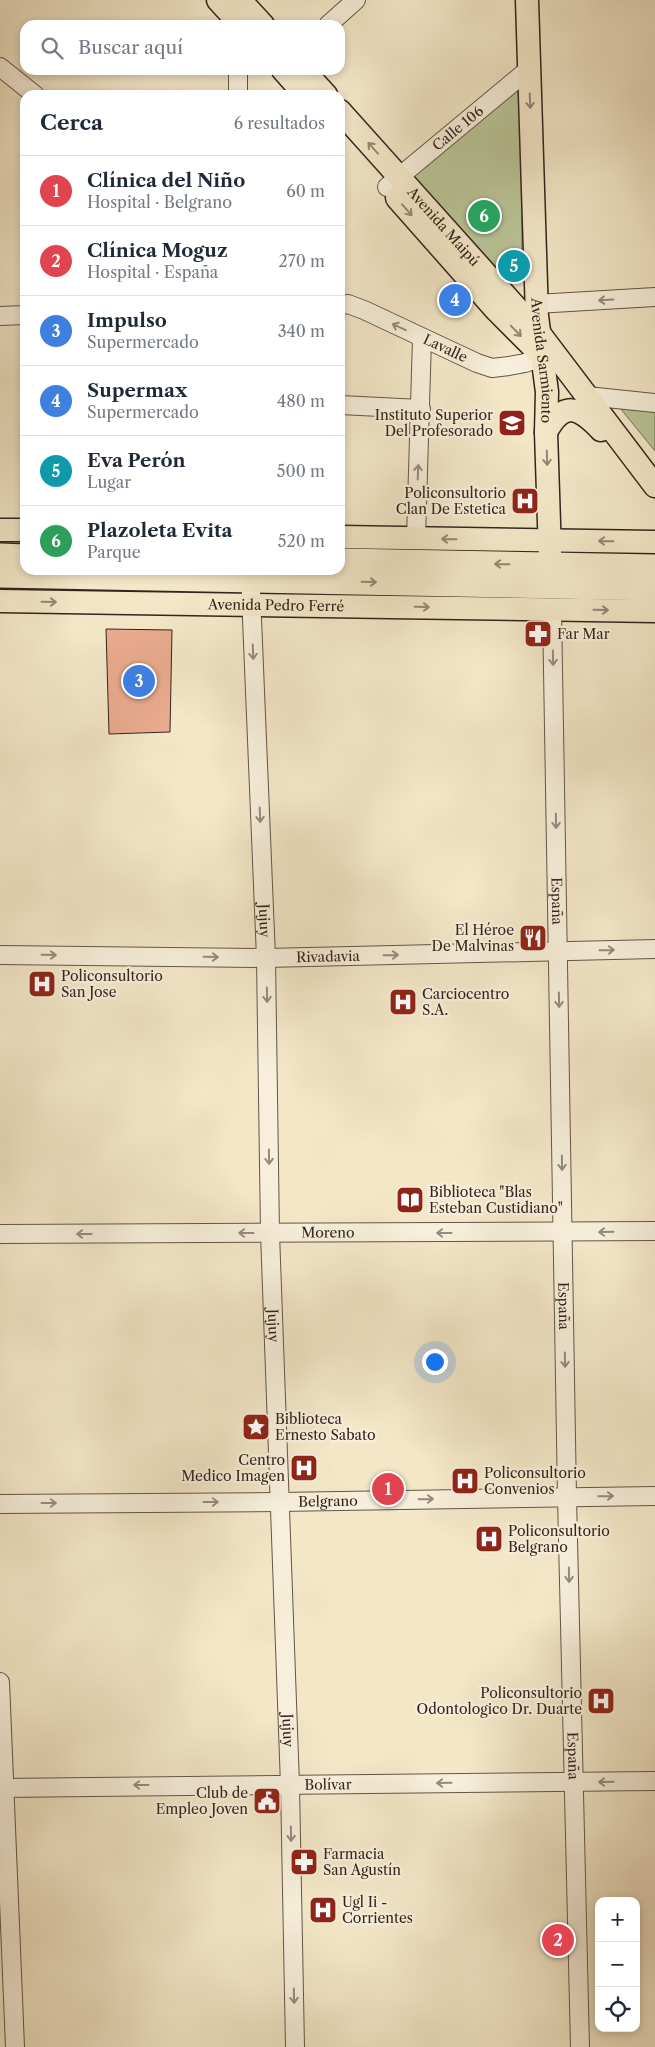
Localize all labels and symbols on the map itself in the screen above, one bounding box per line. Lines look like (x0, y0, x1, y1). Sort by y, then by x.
one-way arrow (525, 93, 534, 109)
street label: Calle 106 (429, 102, 487, 155)
one-way arrow (367, 142, 379, 155)
street label: Avenida Maipú (403, 182, 484, 270)
pin: 6 (468, 197, 500, 235)
one-way arrow (402, 203, 413, 216)
pin: 5 (498, 247, 530, 285)
pin: 4 (439, 281, 471, 319)
one-way arrow (599, 295, 615, 304)
street label: Avenida Sarmiento (527, 296, 556, 423)
one-way arrow (392, 322, 407, 331)
one-way arrow (510, 324, 522, 337)
street label: Lavalle (420, 330, 471, 366)
place label: Instituto Superior Del Profesorado (375, 406, 493, 440)
school or university icon: Instituto Superior Del Profesorado (497, 408, 527, 438)
one-way arrow (542, 450, 551, 466)
one-way arrow (414, 464, 423, 480)
place label: Policonsultorio Clan De Estetica (396, 484, 507, 518)
hospital icon: Policonsultorio Clan De Estetica (510, 486, 540, 516)
one-way arrow (441, 534, 457, 544)
one-way arrow (599, 536, 615, 546)
one-way arrow (495, 560, 511, 569)
one-way arrow (360, 577, 377, 587)
street label: Avenida Pedro Ferré (207, 595, 344, 615)
one-way arrow (40, 597, 56, 607)
one-way arrow (414, 602, 430, 612)
one-way arrow (592, 606, 608, 615)
pharmacy icon: Far Mar (523, 619, 553, 649)
place label: Far Mar (557, 625, 610, 643)
one-way arrow (249, 644, 258, 660)
one-way arrow (548, 650, 558, 666)
pin: 3 (123, 662, 155, 700)
one-way arrow (256, 807, 265, 823)
one-way arrow (551, 812, 561, 829)
street label: España (548, 877, 566, 926)
street label: Jujuy (255, 901, 274, 938)
place label: El Héroe De Malvinas (432, 921, 514, 955)
restaurant icon: El Héroe De Malvinas (518, 923, 548, 953)
one-way arrow (598, 946, 614, 955)
street label: Rivadavia (296, 947, 361, 966)
one-way arrow (382, 950, 399, 960)
one-way arrow (40, 951, 56, 960)
one-way arrow (203, 953, 219, 962)
place label: Policonsultorio San Jose (61, 967, 163, 1001)
hospital icon: Policonsultorio San Jose (27, 969, 57, 999)
place label: Carciocentro S.A. (422, 985, 509, 1019)
one-way arrow (262, 986, 272, 1002)
hospital icon: Carciocentro S.A. (388, 987, 418, 1017)
one-way arrow (554, 992, 564, 1008)
one-way arrow (264, 1148, 274, 1165)
one-way arrow (557, 1154, 567, 1170)
place label: Biblioteca "Blas Esteban Custidiano" (429, 1183, 563, 1217)
library icon: Biblioteca "Blas Esteban Custidiano" (395, 1185, 425, 1215)
street label: Moreno (301, 1223, 355, 1242)
one-way arrow (599, 1227, 615, 1237)
one-way arrow (239, 1228, 255, 1238)
one-way arrow (436, 1228, 452, 1238)
one-way arrow (76, 1229, 92, 1239)
street label: España (554, 1282, 573, 1331)
street label: Jujuy (264, 1306, 283, 1343)
your location (422, 1349, 448, 1375)
one-way arrow (560, 1352, 570, 1368)
place label: Biblioteca Ernesto Sabato (275, 1410, 376, 1444)
place icon: Biblioteca Ernesto Sabato (241, 1412, 271, 1442)
place label: Centro Medico Imagen (181, 1451, 285, 1485)
hospital icon: Centro Medico Imagen (289, 1453, 319, 1483)
place label: Policonsultorio Convenios (484, 1464, 586, 1498)
hospital icon: Policonsultorio Convenios (450, 1466, 480, 1496)
pin: 1 (372, 1470, 404, 1508)
street label: Belgrano (298, 1492, 358, 1511)
one-way arrow (598, 1492, 614, 1501)
one-way arrow (418, 1495, 434, 1504)
one-way arrow (202, 1497, 219, 1507)
one-way arrow (40, 1498, 56, 1508)
place label: Policonsultorio Belgrano (508, 1522, 610, 1556)
hospital icon: Policonsultorio Belgrano (474, 1524, 504, 1554)
one-way arrow (564, 1566, 574, 1583)
place label: Policonsultorio Odontologico Dr. Duarte (417, 1684, 582, 1718)
hospital icon: Policonsultorio Odontologico Dr. Duarte (586, 1686, 616, 1716)
street label: Jujuy (278, 1711, 298, 1748)
street label: España (564, 1732, 583, 1781)
street label: Bolívar (304, 1775, 352, 1794)
one-way arrow (599, 1777, 615, 1787)
one-way arrow (436, 1779, 452, 1788)
one-way arrow (134, 1780, 150, 1790)
place label: Club de Empleo Joven (156, 1784, 248, 1818)
public building icon: Club de Empleo Joven (252, 1786, 282, 1816)
one-way arrow (286, 1825, 296, 1841)
place label: Farmacia San Agustín (323, 1845, 401, 1879)
pharmacy icon: Farmacia San Agustín (289, 1847, 319, 1877)
place label: Ugl Ii - Corrientes (342, 1893, 413, 1927)
hospital icon: Ugl Ii - Corrientes (308, 1895, 338, 1925)
pin: 2 (542, 1921, 574, 1959)
one-way arrow (289, 1988, 299, 2004)

